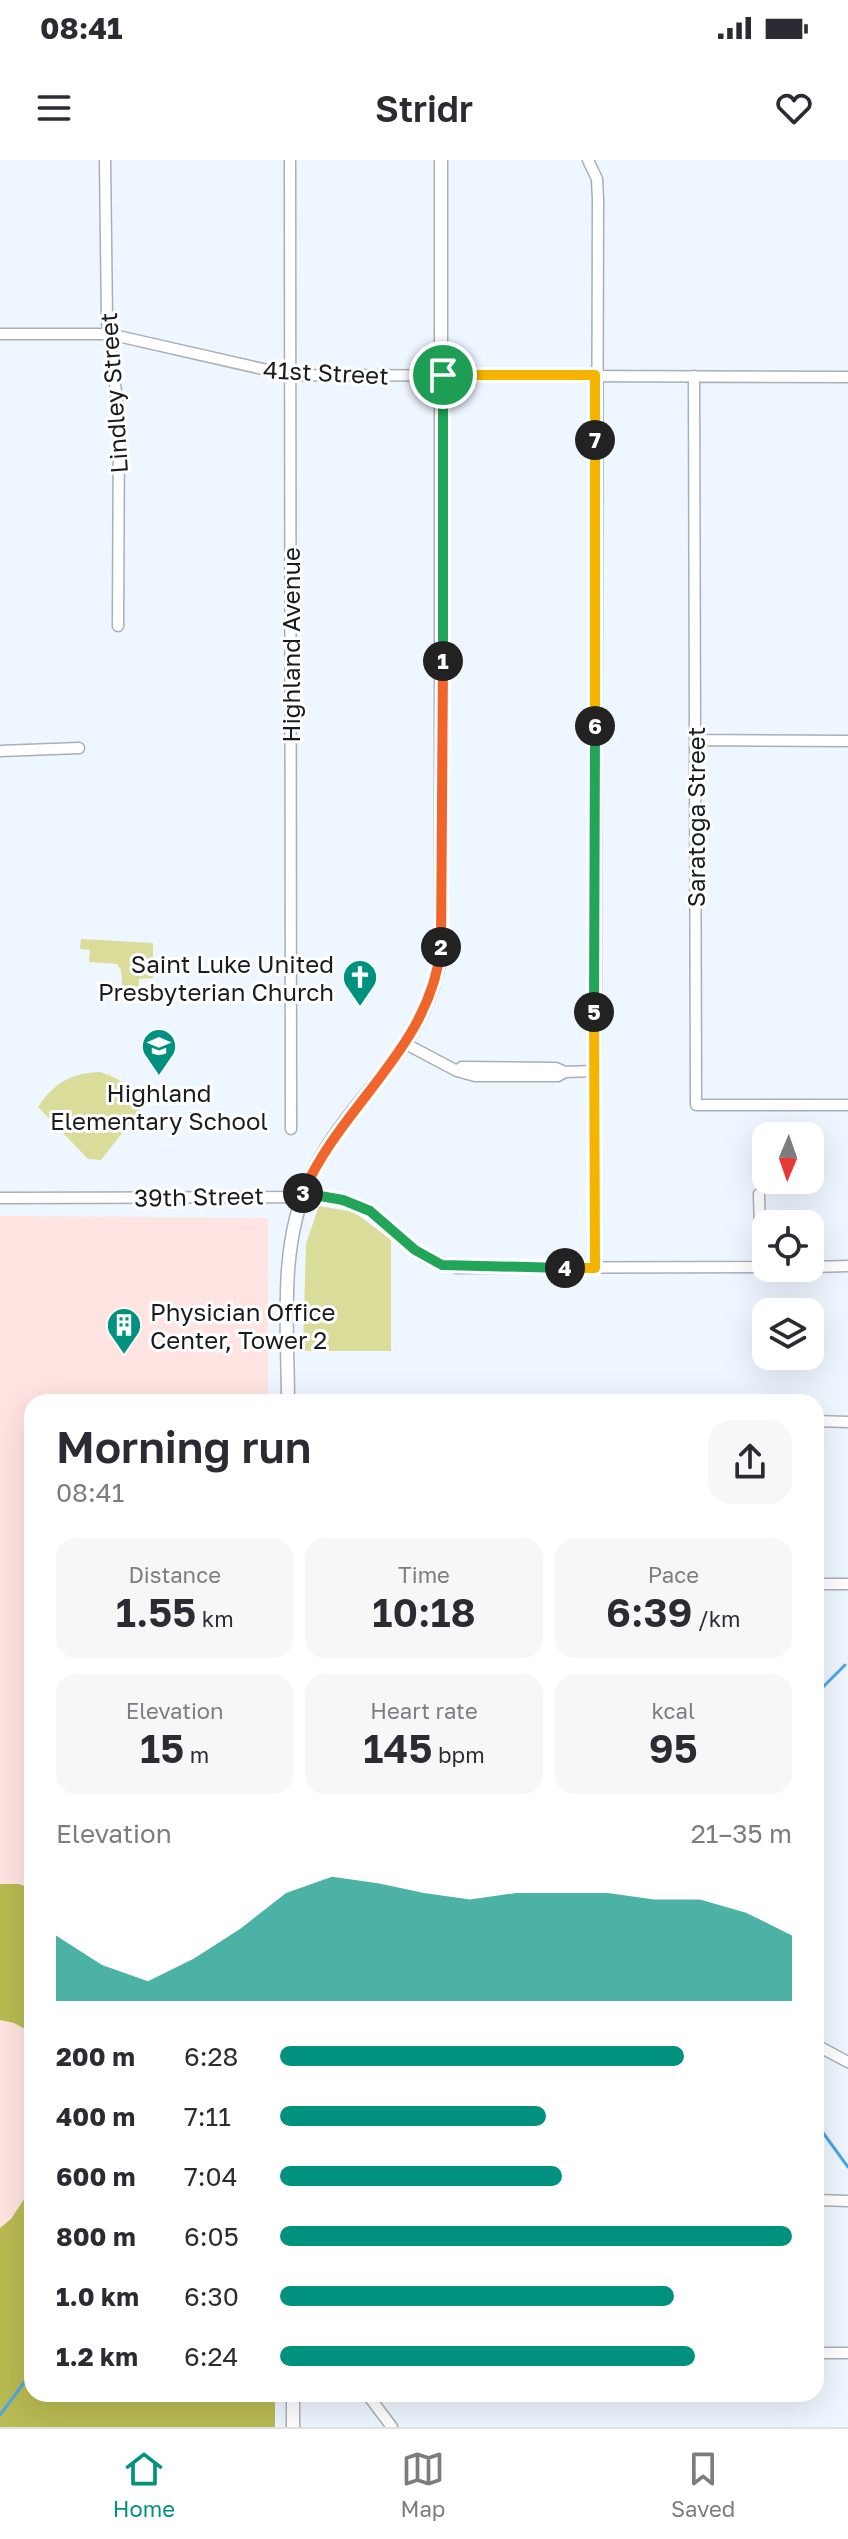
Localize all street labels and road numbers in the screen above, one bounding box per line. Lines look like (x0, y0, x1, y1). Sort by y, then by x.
street label: Lindley Street (93, 312, 133, 474)
street label: 41st Street (263, 354, 389, 390)
street label: Highland Avenue (276, 547, 305, 743)
street label: Saratoga Street (681, 727, 710, 907)
street label: 39th Street (134, 1180, 264, 1212)

